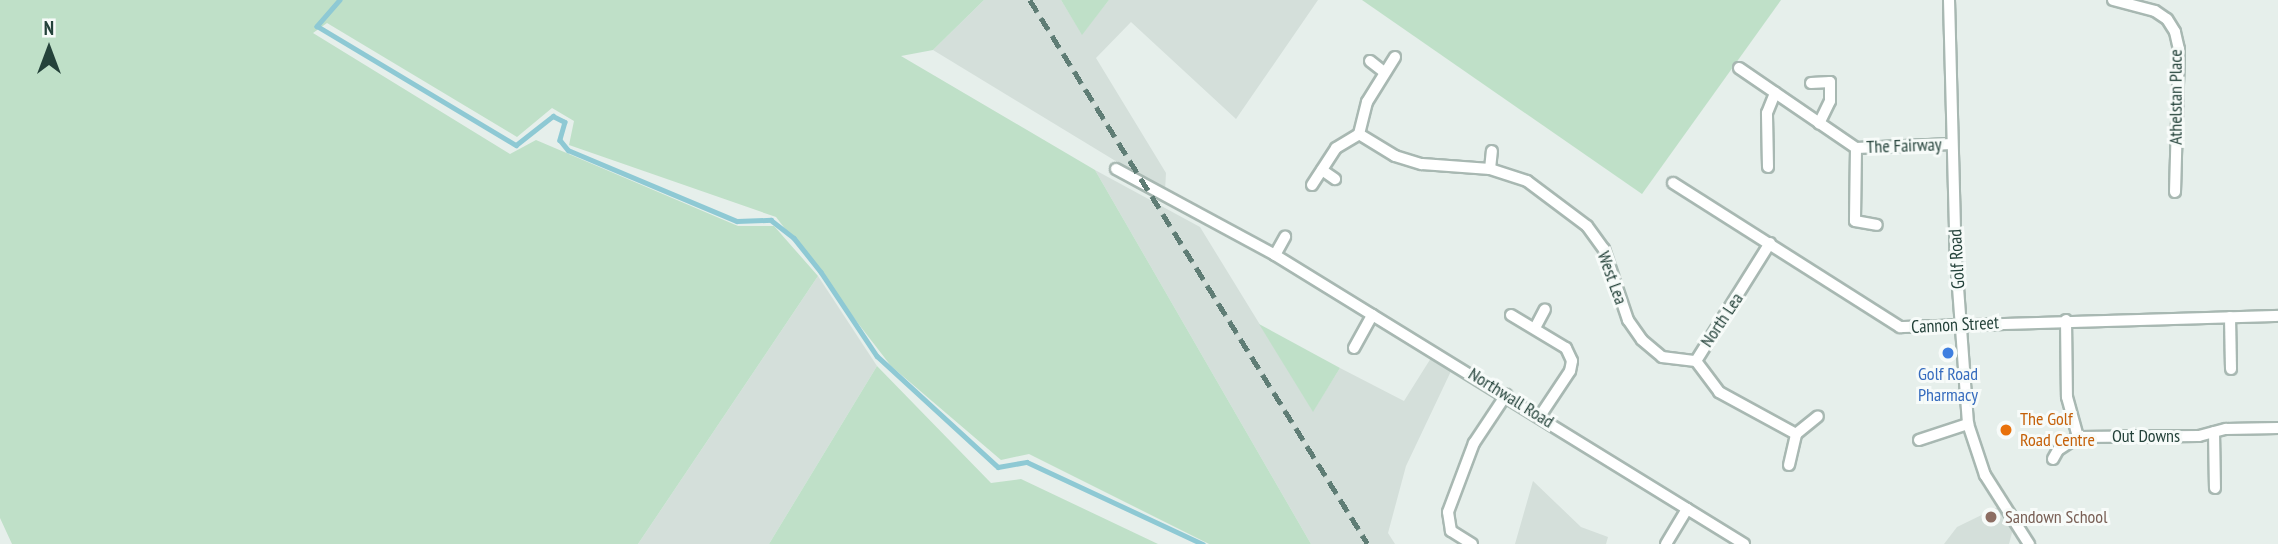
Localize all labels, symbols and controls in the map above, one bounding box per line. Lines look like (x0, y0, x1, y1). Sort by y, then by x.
north arrow (14, 14, 84, 84)
text: N (44, 16, 54, 40)
street label: Athelstan Place (2165, 49, 2187, 145)
street label: The Fairway (1866, 134, 1942, 158)
street label: Golf Road (1945, 228, 1969, 290)
street label: West Lea (1592, 248, 1632, 308)
street label: North Lea (1696, 289, 1748, 351)
street label: Cannon Street (1911, 312, 1999, 338)
marker: Golf Road Pharmacy (1940, 345, 1956, 361)
street label: Northwall Road (1464, 363, 1558, 433)
place label: Golf Road Pharmacy (1918, 364, 1978, 406)
place label: The Golf Road Centre (2020, 409, 2095, 452)
marker: The Golf Road Centre (1998, 422, 2014, 438)
street label: Out Downs (2112, 425, 2180, 447)
place label: Sandown School (2005, 506, 2107, 528)
marker: Sandown School (1983, 509, 1999, 525)

